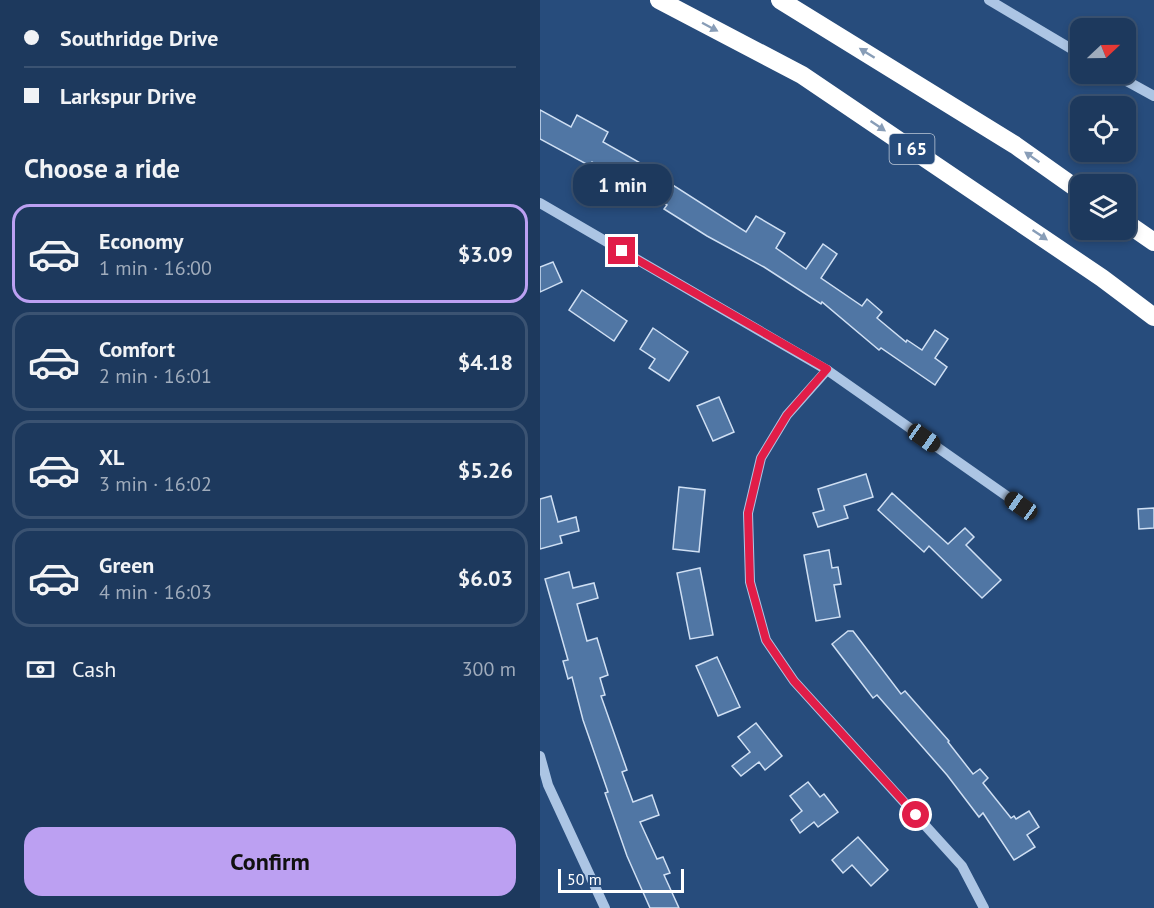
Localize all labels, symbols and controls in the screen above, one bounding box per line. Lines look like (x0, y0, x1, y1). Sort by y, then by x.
north arrow (1070, 18, 1136, 84)
map controls (1070, 18, 1136, 240)
one-way arrow (702, 22, 719, 32)
text: Southridge Drive (60, 24, 218, 52)
one-way arrow (859, 47, 875, 58)
text: Larkspur Drive (60, 82, 196, 110)
button: locate (1070, 96, 1136, 162)
one-way arrow (870, 121, 886, 132)
road number: I 65 (890, 134, 934, 164)
text: Choose a ride (24, 151, 180, 185)
one-way arrow (1025, 151, 1041, 163)
callout: 1 min (572, 164, 672, 206)
text: 1 min (598, 172, 647, 198)
button: layers (1070, 174, 1136, 240)
icon: car (27, 227, 81, 281)
text: Economy (99, 227, 183, 255)
one-way arrow (1031, 229, 1047, 241)
route end (608, 237, 635, 264)
text: $3.09 (458, 240, 513, 268)
text: 1 min · 16:00 (99, 255, 212, 281)
icon: car (27, 335, 81, 389)
text: Comfort (99, 335, 175, 363)
text: $4.18 (458, 348, 513, 376)
text: 2 min · 16:01 (99, 363, 212, 389)
car (904, 420, 944, 456)
icon: car (27, 443, 81, 497)
text: XL (99, 443, 124, 471)
text: $5.26 (458, 456, 513, 484)
text: 3 min · 16:02 (99, 471, 212, 497)
car (1001, 488, 1041, 524)
icon: car (27, 551, 81, 605)
text: Green (99, 551, 154, 579)
text: $6.03 (458, 564, 513, 592)
text: 4 min · 16:03 (99, 579, 212, 605)
icon: cash (24, 653, 57, 686)
text: Cash (72, 655, 116, 683)
text: 300 m (462, 656, 516, 682)
route start (902, 801, 929, 828)
button: Confirm (24, 827, 516, 896)
scale bar (558, 866, 684, 894)
text: 50 m (567, 869, 602, 889)

